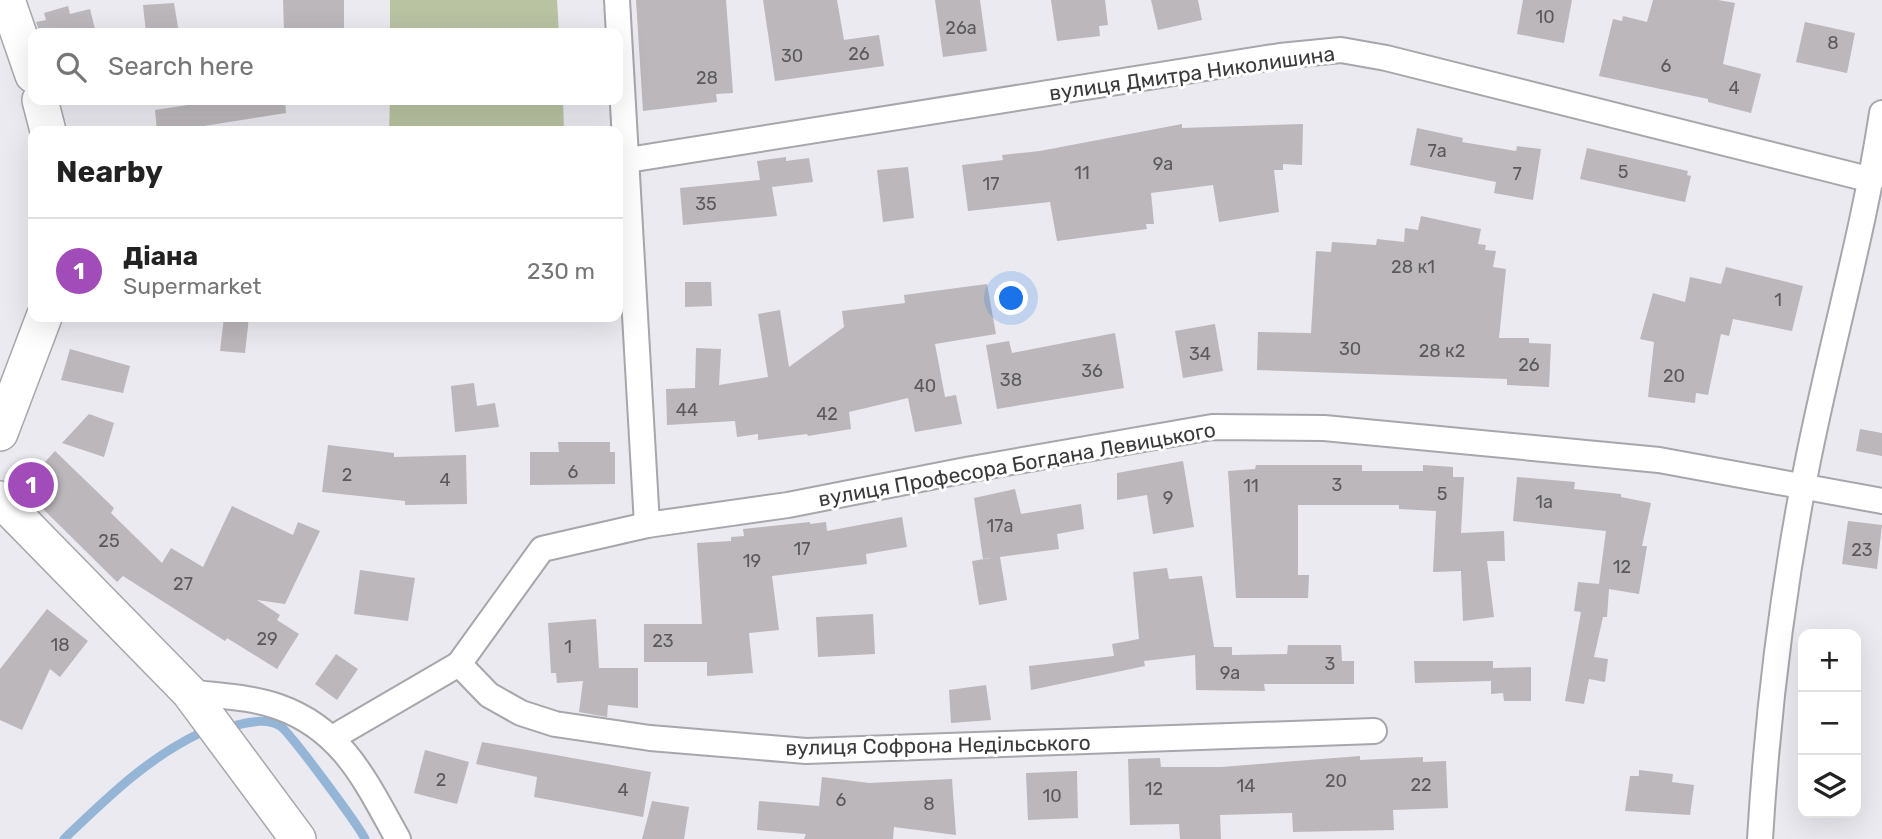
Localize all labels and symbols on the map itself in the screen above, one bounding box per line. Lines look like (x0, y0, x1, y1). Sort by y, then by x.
house number: 10 (1535, 6, 1555, 28)
house number: 26а (945, 17, 977, 39)
house number: 8 (1827, 32, 1839, 54)
street label: вулиця Дмитра Николишина (1048, 41, 1336, 105)
house number: 26 (848, 43, 870, 65)
house number: 30 (781, 45, 803, 67)
house number: 6 (1661, 55, 1672, 77)
house number: 28 (696, 67, 718, 89)
house number: 4 (1728, 77, 1740, 99)
house number: 7а (1427, 140, 1447, 162)
house number: 9а (1153, 153, 1173, 175)
house number: 5 (1618, 161, 1628, 183)
house number: 11 (1074, 162, 1090, 184)
house number: 7 (1512, 163, 1522, 185)
house number: 17 (983, 173, 999, 195)
house number: 35 (695, 193, 717, 215)
house number: 28 к1 (1391, 256, 1435, 278)
your location (994, 281, 1028, 315)
house number: 1 (1774, 289, 1782, 311)
house number: 30 (1339, 338, 1361, 360)
house number: 28 к2 (1419, 340, 1465, 362)
house number: 34 (1189, 343, 1211, 365)
house number: 26 (1518, 354, 1540, 376)
house number: 36 (1081, 360, 1103, 382)
house number: 20 (1663, 365, 1685, 387)
house number: 38 (1000, 369, 1022, 391)
house number: 40 (914, 375, 936, 397)
house number: 44 (676, 399, 698, 421)
house number: 42 (816, 403, 838, 425)
street label: вулиця Професора Богдана Левицького (816, 417, 1218, 511)
pin: 1 (8, 459, 54, 511)
house number: 6 (568, 461, 579, 483)
house number: 2 (342, 464, 352, 486)
house number: 4 (439, 469, 451, 491)
house number: 3 (1332, 474, 1342, 496)
house number: 11 (1243, 475, 1259, 497)
house number: 5 (1437, 483, 1447, 505)
house number: 9 (1163, 487, 1173, 509)
house number: 1а (1535, 491, 1553, 513)
house number: 17а (987, 515, 1013, 537)
house number: 25 (98, 530, 120, 552)
house number: 17 (794, 538, 810, 560)
house number: 23 (1851, 539, 1873, 561)
house number: 19 (743, 550, 761, 572)
house number: 12 (1613, 556, 1631, 578)
house number: 27 (173, 573, 193, 595)
house number: 29 (256, 628, 278, 650)
house number: 23 (652, 630, 674, 652)
house number: 18 (50, 634, 70, 656)
house number: 1 (564, 636, 572, 658)
house number: 3 (1325, 653, 1335, 675)
house number: 9а (1220, 662, 1240, 684)
street label: вулиця Софрона Недільського (785, 730, 1091, 760)
house number: 2 (436, 769, 446, 791)
house number: 20 (1325, 770, 1347, 792)
house number: 22 (1410, 774, 1432, 796)
house number: 14 (1237, 775, 1255, 797)
house number: 12 (1145, 778, 1163, 800)
house number: 4 (617, 779, 629, 801)
house number: 10 (1042, 785, 1062, 807)
house number: 6 (836, 789, 847, 811)
house number: 8 (923, 793, 935, 815)

